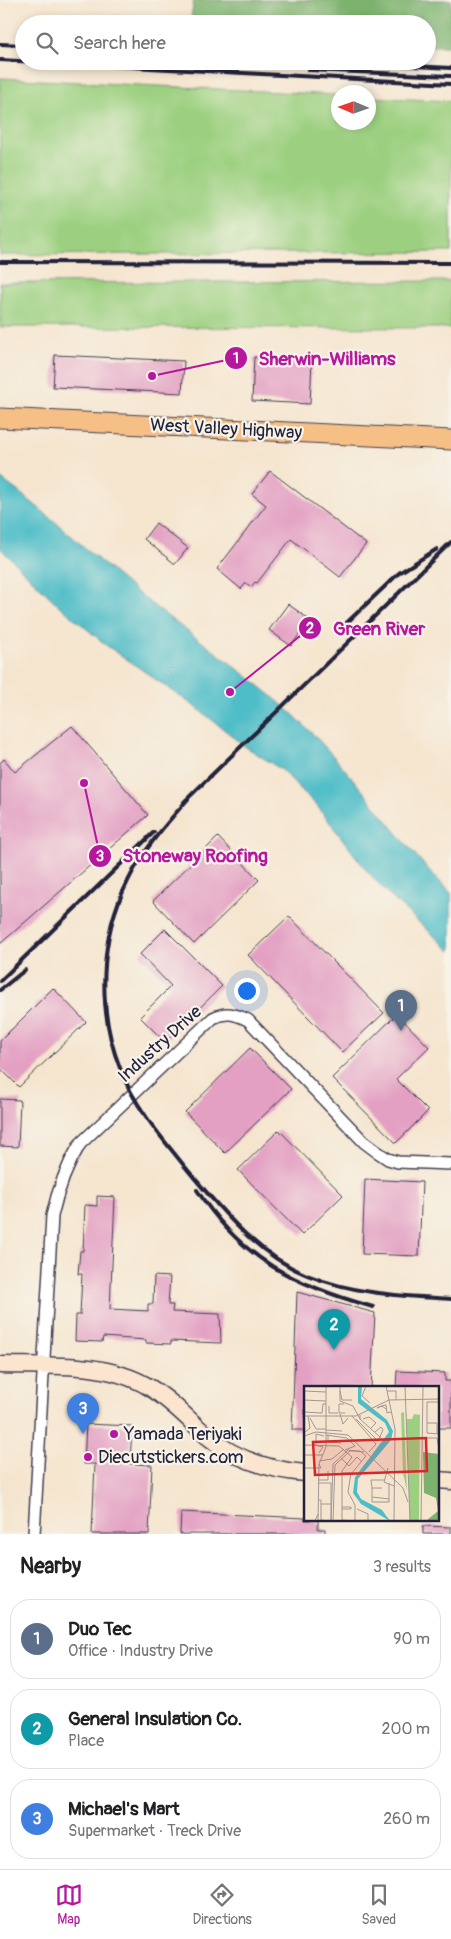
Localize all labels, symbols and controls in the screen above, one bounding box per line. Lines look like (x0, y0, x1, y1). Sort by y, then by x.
search box (15, 15, 436, 70)
icon: search (33, 29, 61, 57)
text: Search here (73, 31, 166, 55)
north arrow (331, 85, 376, 130)
callout: Sherwin-Williams (223, 341, 405, 375)
text: Sherwin-Williams (259, 347, 396, 371)
text: 1 (233, 349, 239, 368)
street label: West Valley Highway (149, 414, 303, 444)
callout: Green River (298, 611, 435, 645)
text: Green River (333, 617, 425, 641)
text: 2 (306, 619, 314, 638)
callout: Stoneway Roofing (88, 839, 278, 873)
text: Stoneway Roofing (122, 844, 268, 868)
text: 3 (96, 847, 104, 866)
your location (234, 978, 260, 1004)
pin: 1 (385, 990, 417, 1031)
street label: Industry Drive (113, 1000, 207, 1088)
pin: 2 (318, 1309, 350, 1350)
inset map (304, 1386, 438, 1522)
pin: 3 (67, 1393, 99, 1434)
place label: Yamada Teriyaki (123, 1423, 242, 1446)
marker: Yamada Teriyaki (108, 1428, 120, 1440)
place label: Diecutstickers.com (98, 1446, 244, 1469)
marker: Diecutstickers.com (82, 1451, 94, 1463)
text: Nearby (20, 1553, 81, 1580)
text: 3 results (373, 1557, 431, 1577)
text: Duo Tec (68, 1617, 132, 1641)
text: 1 (34, 1629, 40, 1649)
text: 90 m (393, 1629, 430, 1649)
text: Office · Industry Drive (68, 1641, 213, 1661)
text: General Insulation Co. (68, 1707, 242, 1731)
text: 2 (33, 1719, 41, 1739)
text: 200 m (382, 1719, 430, 1739)
text: Place (68, 1731, 104, 1751)
text: Michael's Mart (68, 1797, 180, 1821)
text: 3 (33, 1809, 41, 1829)
text: 260 m (383, 1809, 430, 1829)
text: Supermarket · Treck Drive (68, 1821, 241, 1841)
tab: Map (55, 1881, 83, 1928)
tab: Directions (192, 1881, 252, 1928)
tab: Saved (361, 1881, 396, 1928)

